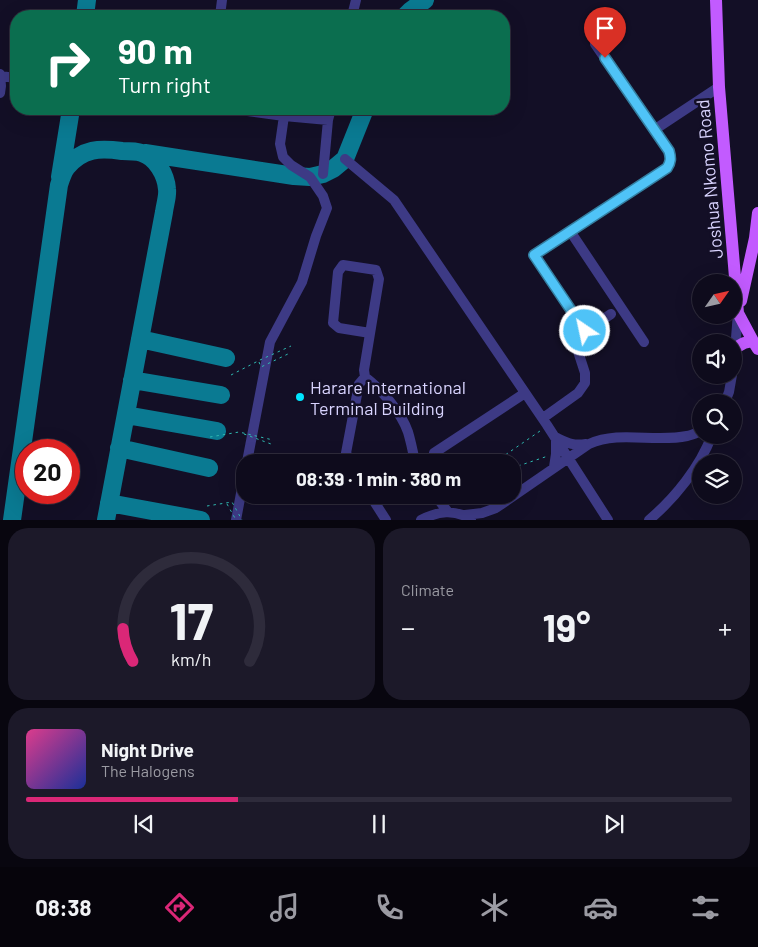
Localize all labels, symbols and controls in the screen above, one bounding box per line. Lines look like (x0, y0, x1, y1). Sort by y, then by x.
pin (584, 7, 626, 58)
icon: arrive (591, 14, 619, 42)
text: 90 m (118, 29, 193, 71)
icon: right (35, 30, 100, 95)
text: Turn right (118, 71, 211, 97)
street label: Joshua Nkomo Road (691, 99, 727, 259)
north arrow (692, 274, 742, 324)
map controls (692, 274, 742, 504)
position arrow (558, 304, 610, 356)
button: sound (692, 334, 742, 384)
place label: Harare International Terminal Building (310, 376, 466, 419)
marker: Harare International Terminal Building (294, 391, 306, 403)
button: search (692, 394, 742, 444)
speed limit sign: 20 (15, 439, 80, 504)
button: layers (692, 454, 742, 504)
text: 08:39 · 1 min · 380 m (296, 467, 461, 490)
text: Climate (401, 580, 454, 599)
text: 17 (169, 588, 214, 650)
text: 19° (543, 604, 590, 650)
text: − (401, 610, 415, 644)
text: + (718, 610, 732, 644)
text: km/h (171, 648, 212, 670)
text: Night Drive (101, 738, 194, 761)
text: The Halogens (101, 761, 195, 780)
icon: previous (130, 810, 158, 838)
icon: pause (365, 810, 393, 838)
icon: next (600, 810, 628, 838)
icon: directions (162, 890, 197, 925)
icon: music (267, 890, 302, 925)
icon: phone (372, 890, 407, 925)
icon: climate (477, 890, 512, 925)
icon: car (583, 890, 618, 925)
icon: filters (688, 890, 723, 925)
text: 08:38 (35, 894, 91, 920)

